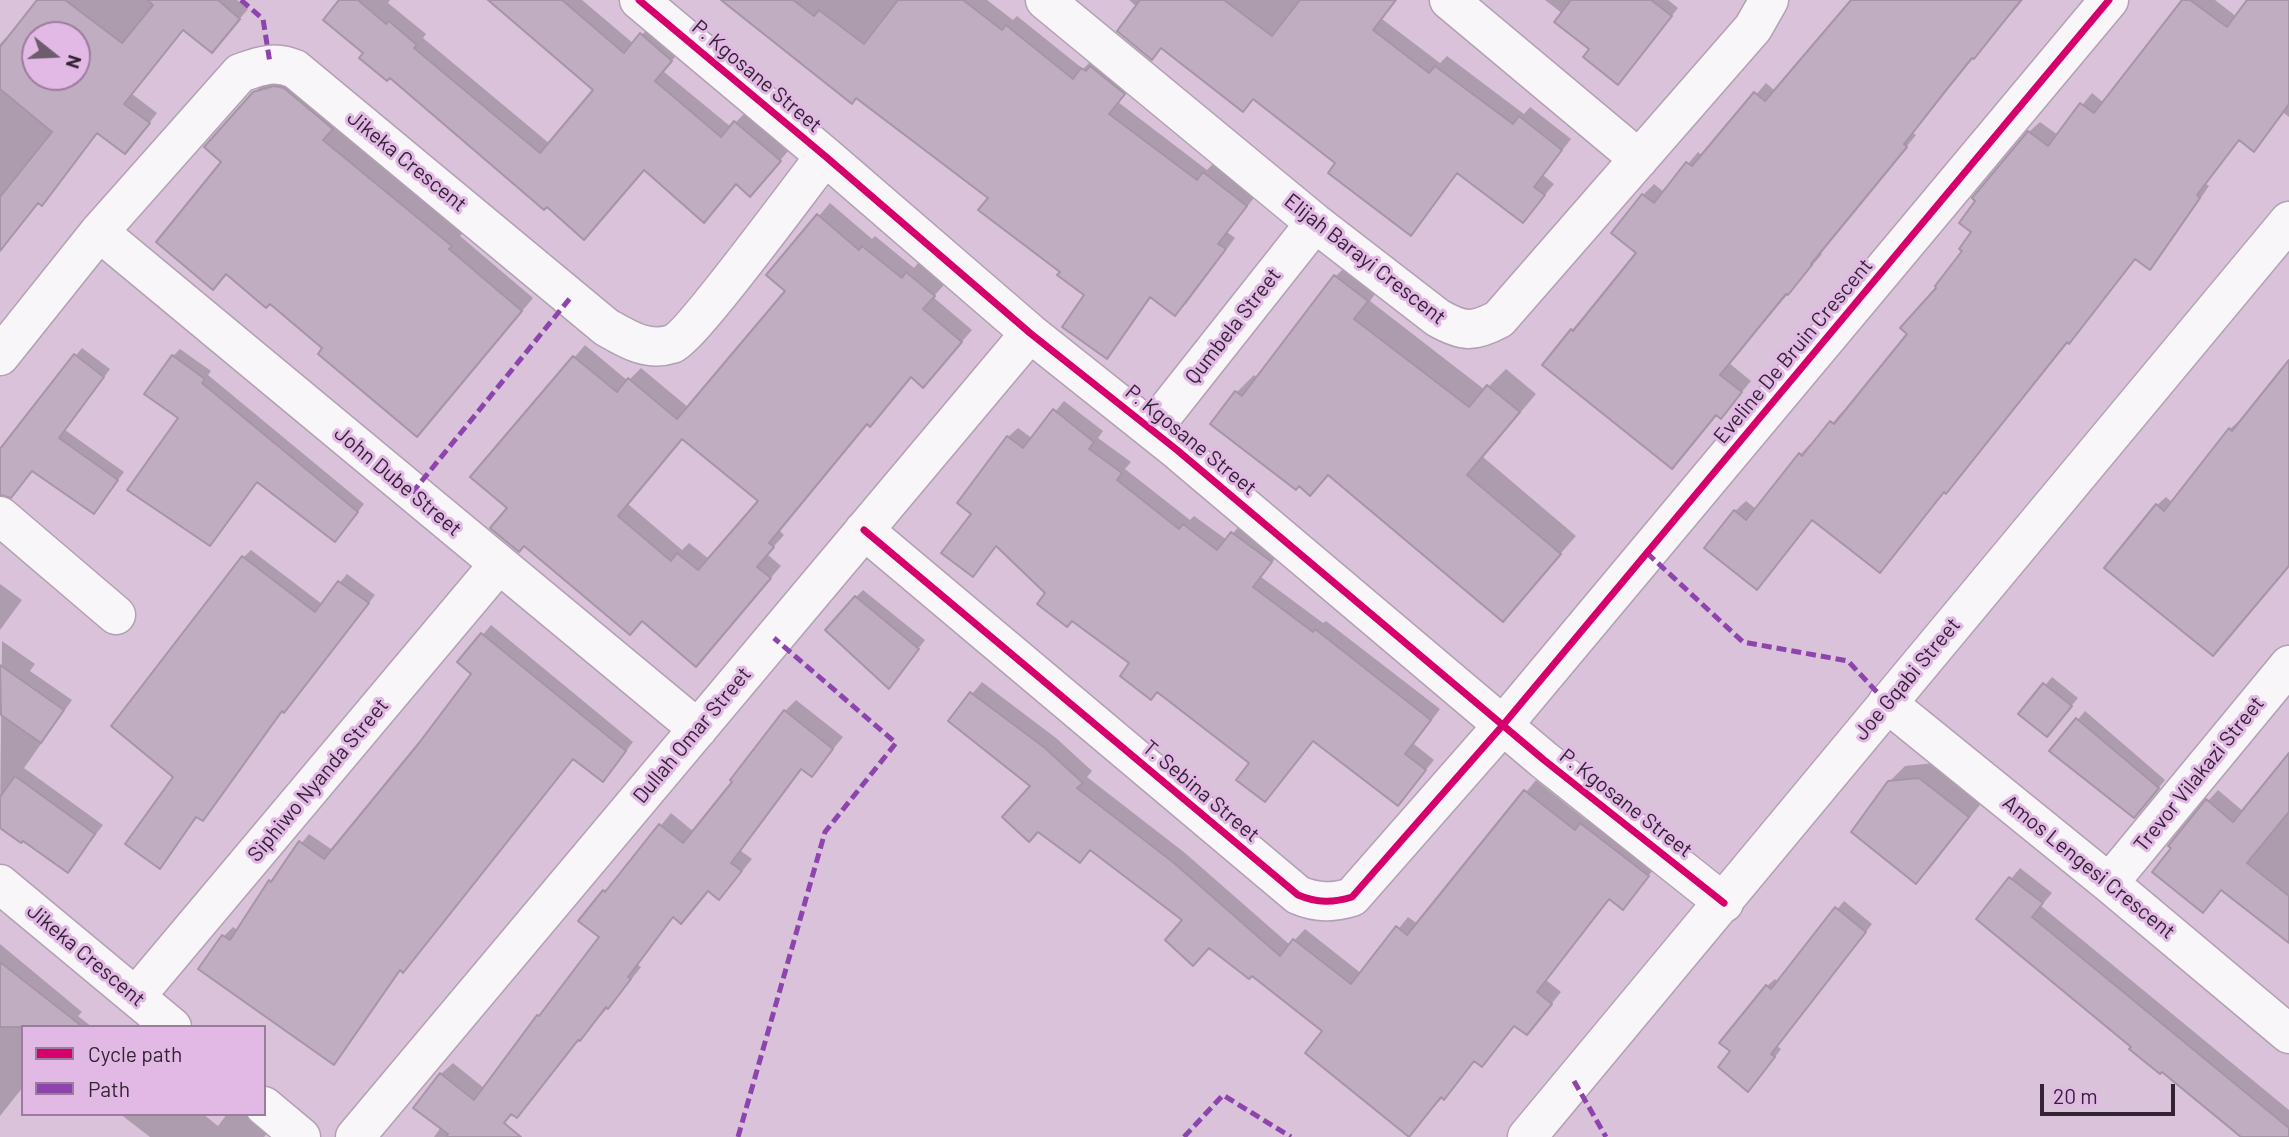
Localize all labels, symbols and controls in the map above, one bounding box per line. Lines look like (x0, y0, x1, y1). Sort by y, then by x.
street label: P. Kgosane Street (687, 14, 827, 138)
north arrow (21, 21, 91, 91)
text: N (62, 52, 87, 72)
street label: Jikeka Crescent (342, 105, 472, 217)
street label: Elijah Barayi Crescent (1279, 188, 1451, 330)
street label: Eveline De Bruin Crescent (1708, 253, 1878, 449)
street label: Qumbela Street (1180, 263, 1286, 389)
street label: P. Kgosane Street (1120, 379, 1262, 501)
street label: John Dube Street (329, 420, 467, 542)
street label: Joe Gqabi Street (1848, 613, 1966, 745)
street label: Dullah Omar Street (628, 662, 756, 808)
street label: Trevor Vilakazi Street (2129, 691, 2269, 857)
street label: Siphiwo Nyanda Street (242, 693, 394, 867)
street label: T. Sebina Street (1137, 735, 1265, 847)
street label: P. Kgosane Street (1555, 743, 1697, 863)
street label: Amos Lengesi Crescent (1998, 790, 2180, 944)
street label: Jikeka Crescent (22, 898, 150, 1012)
legend (21, 1025, 266, 1116)
text: Cycle path (88, 1041, 182, 1066)
scale bar (2044, 1070, 2179, 1114)
text: Path (88, 1076, 130, 1101)
text: 20 m (2053, 1083, 2098, 1108)

